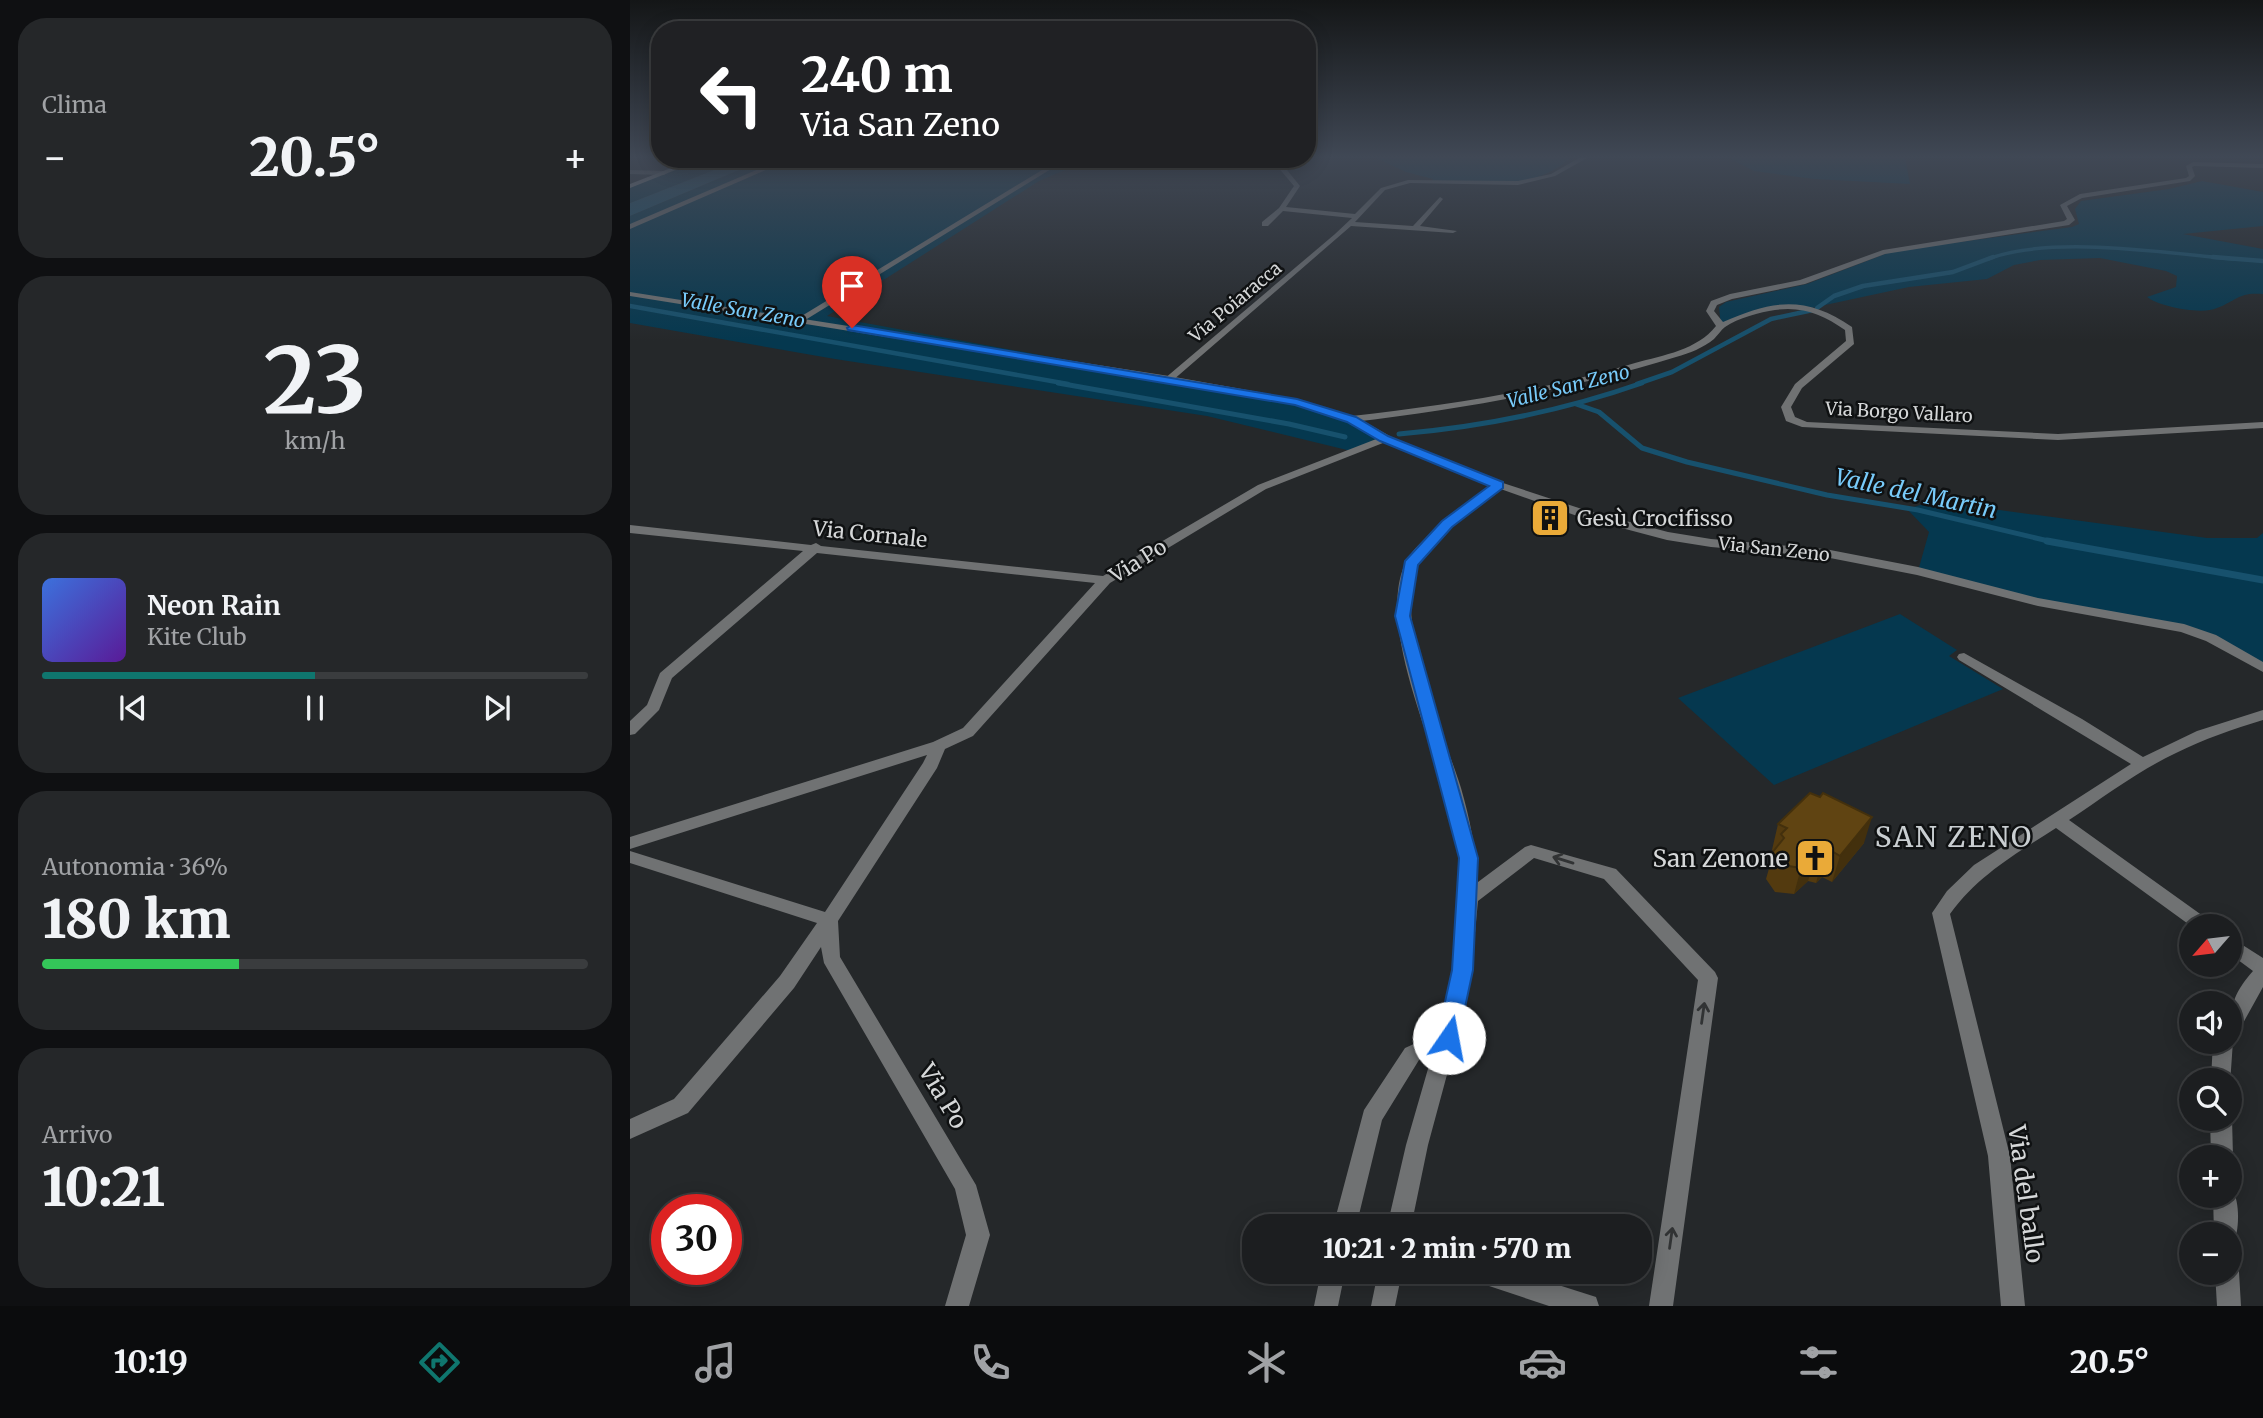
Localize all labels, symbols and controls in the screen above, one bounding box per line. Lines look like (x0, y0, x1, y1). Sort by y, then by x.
text: 240 m (801, 44, 953, 105)
icon: left (686, 49, 777, 140)
text: Clima (42, 90, 107, 119)
text: Via San Zeno (801, 105, 1000, 145)
text: 20.5° (249, 125, 381, 190)
text: − (42, 134, 67, 181)
text: + (563, 134, 588, 181)
pin (822, 256, 882, 328)
street label: Via Poiaracca (1183, 256, 1286, 348)
icon: arrive (833, 267, 871, 305)
water label: Valle San Zeno (679, 287, 807, 333)
text: 23 (263, 323, 367, 438)
water label: Valle San Zeno (1504, 359, 1632, 413)
street label: Via Borgo Vallaro (1824, 397, 1973, 427)
text: km/h (285, 426, 345, 455)
water label: Valle del Martin (1832, 462, 2000, 524)
building icon: Gesù Crocifisso (1529, 497, 1571, 539)
place label: Gesù Crocifisso (1577, 505, 1733, 532)
street label: Via Cornale (811, 514, 929, 553)
street label: Via San Zeno (1716, 532, 1831, 566)
street label: Via Po (1104, 533, 1172, 589)
text: Neon Rain (147, 589, 281, 622)
text: Kite Club (147, 622, 246, 651)
icon: previous (114, 689, 152, 727)
icon: pause (296, 689, 334, 727)
icon: next (478, 689, 516, 727)
district label: SAN ZENO (1875, 819, 2033, 855)
church icon: San Zenone (1794, 837, 1836, 879)
place label: San Zenone (1653, 843, 1788, 874)
text: Autonomia · 36% (42, 852, 228, 881)
one-way arrow (1552, 853, 1574, 866)
text: 180 km (42, 887, 230, 952)
north arrow (2179, 914, 2242, 976)
map controls (2179, 914, 2242, 1285)
button: sound (2179, 991, 2242, 1054)
position arrow (1412, 1001, 1486, 1075)
one-way arrow (1697, 1002, 1710, 1025)
street label: Via Po (911, 1057, 975, 1134)
button: search (2179, 1068, 2242, 1131)
text: Arrivo (42, 1120, 112, 1149)
street label: Via del ballo (2001, 1122, 2051, 1265)
button: + (2179, 1145, 2242, 1208)
text: 10:21 (42, 1155, 165, 1220)
speed limit sign: 30 (651, 1194, 742, 1285)
button: − (2179, 1222, 2242, 1285)
one-way arrow (1665, 1228, 1678, 1250)
text: 10:21 · 2 min · 570 m (1323, 1232, 1571, 1265)
icon: directions (415, 1338, 464, 1387)
icon: music (691, 1338, 740, 1387)
icon: phone (966, 1338, 1015, 1387)
icon: climate (1242, 1338, 1291, 1387)
icon: car (1518, 1338, 1567, 1387)
icon: filters (1794, 1338, 1843, 1387)
text: 10:19 (113, 1342, 188, 1382)
text: 20.5° (2070, 1342, 2149, 1382)

